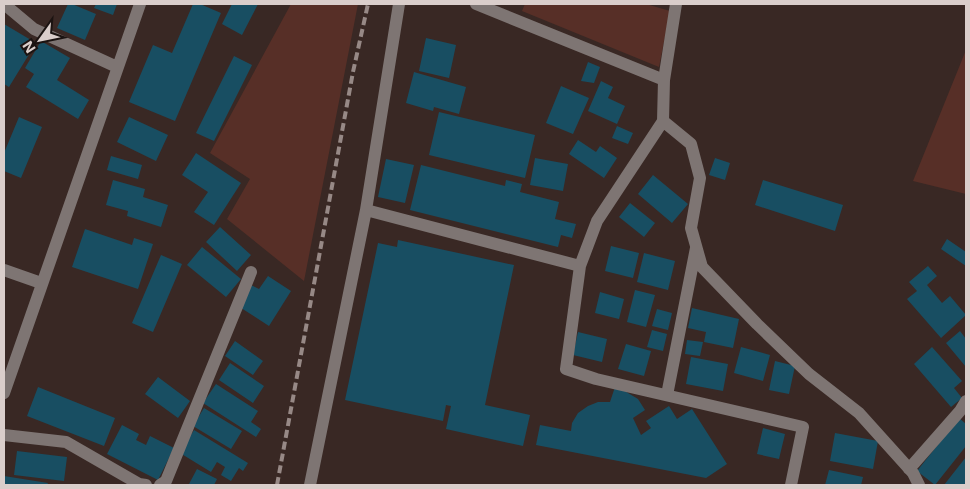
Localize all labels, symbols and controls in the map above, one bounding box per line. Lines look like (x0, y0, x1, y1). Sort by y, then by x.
north arrow (15, 15, 65, 65)
text: N (19, 38, 39, 56)

